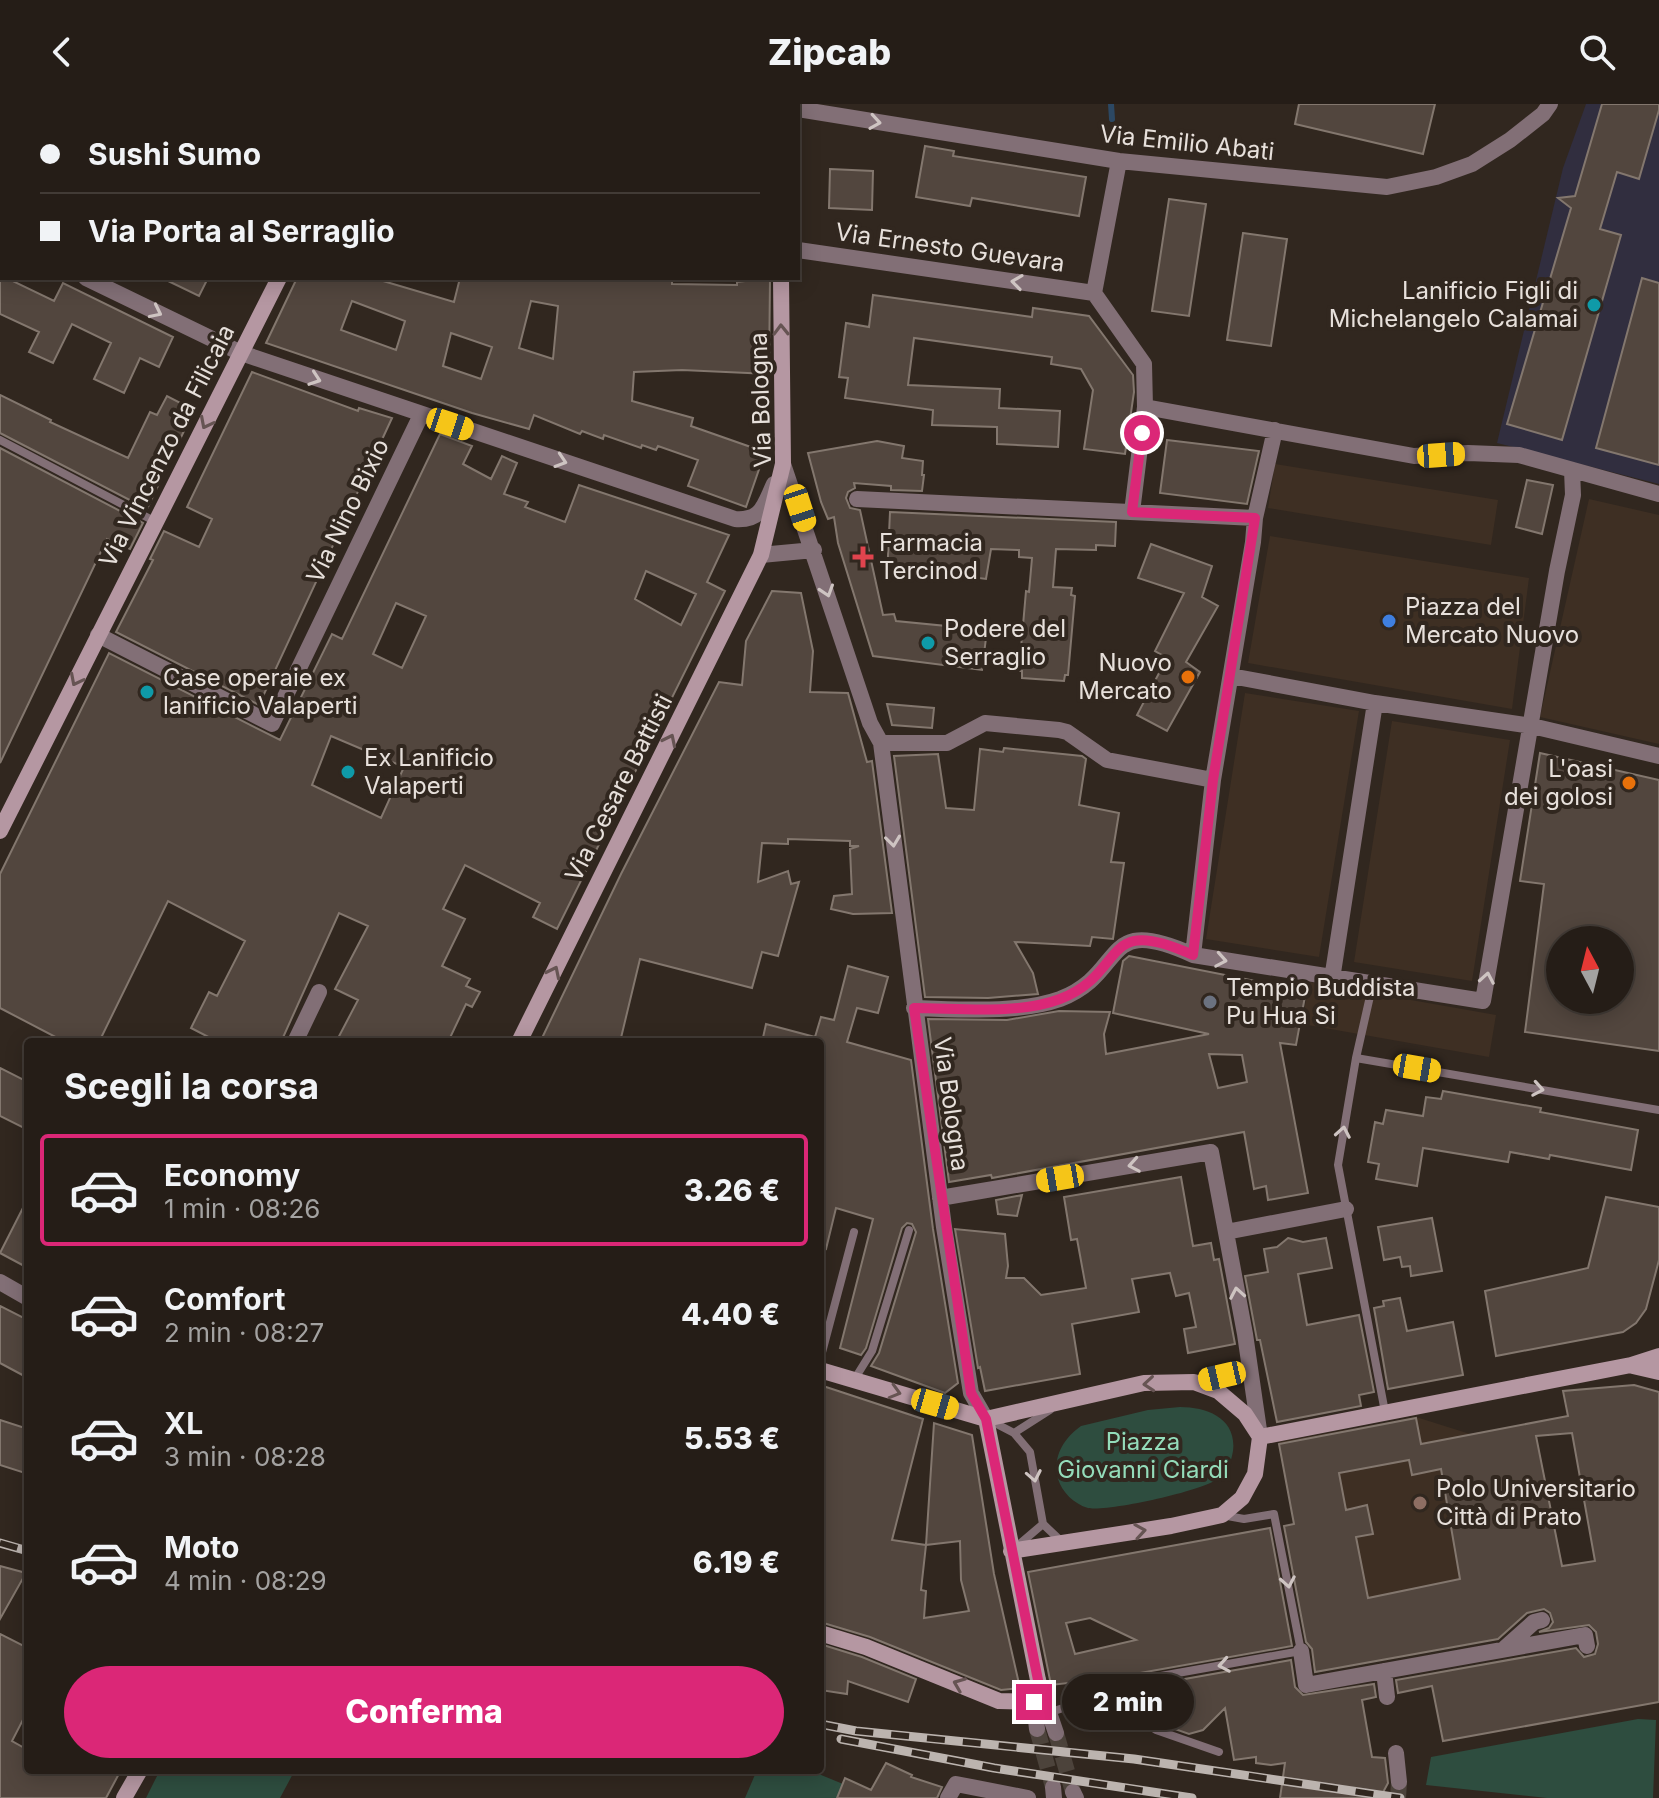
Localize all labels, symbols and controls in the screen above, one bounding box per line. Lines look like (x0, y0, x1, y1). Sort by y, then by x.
icon: back (40, 30, 84, 74)
text: Zipcab (768, 30, 891, 74)
icon: search (1575, 30, 1619, 74)
one-way arrow (868, 113, 882, 130)
street label: Via Emilio Abati (1098, 119, 1276, 166)
text: Sushi Sumo (88, 136, 261, 172)
text: Via Porta al Serraglio (88, 213, 395, 249)
street label: Via Ernesto Guevara (834, 217, 1066, 278)
one-way arrow (1010, 274, 1024, 291)
place label: Lanificio Figli di Michelangelo Calamai (1329, 276, 1578, 333)
marker: Lanificio Figli di Michelangelo Calamai (1585, 296, 1603, 314)
one-way arrow (148, 302, 163, 318)
street label: Via Vincenzo da Filicaia (93, 320, 240, 572)
one-way arrow (773, 323, 790, 336)
street label: Via Bologna (744, 332, 777, 468)
one-way arrow (307, 369, 321, 385)
car (423, 405, 477, 443)
one-way arrow (200, 414, 215, 429)
route start (1124, 415, 1160, 451)
street label: Via Nino Bixio (300, 434, 395, 588)
car (1416, 441, 1466, 469)
one-way arrow (554, 452, 568, 468)
car (781, 481, 819, 535)
place label: Farmacia Tercinod (879, 528, 983, 585)
marker: Farmacia Tercinod (854, 548, 872, 566)
one-way arrow (817, 583, 833, 597)
place label: Piazza del Mercato Nuovo (1405, 592, 1579, 649)
marker: Piazza del Mercato Nuovo (1380, 612, 1398, 630)
place label: Podere del Serraglio (944, 614, 1066, 671)
marker: Podere del Serraglio (919, 634, 937, 652)
place label: Nuovo Mercato (1078, 648, 1172, 705)
place label: Case operaie ex lanificio Valaperti (163, 663, 358, 720)
marker: Nuovo Mercato (1179, 668, 1197, 686)
one-way arrow (70, 671, 86, 686)
marker: Case operaie ex lanificio Valaperti (138, 683, 156, 701)
street label: Via Cesare Battisti (559, 689, 678, 886)
one-way arrow (661, 733, 676, 748)
place label: Ex Lanificio Valaperti (364, 743, 494, 800)
place label: L'oasi dei golosi (1504, 754, 1613, 811)
marker: Ex Lanificio Valaperti (339, 763, 357, 781)
marker: L'oasi dei golosi (1620, 774, 1638, 792)
one-way arrow (885, 835, 902, 848)
north arrow (1546, 926, 1634, 1014)
map controls (1546, 926, 1634, 1014)
one-way arrow (1215, 950, 1228, 967)
one-way arrow (544, 966, 559, 981)
one-way arrow (1477, 971, 1494, 984)
place label: Tempio Buddista Pu Hua Si (1226, 973, 1416, 1030)
marker: Tempio Buddista Pu Hua Si (1201, 993, 1219, 1011)
street label: Via Bologna (928, 1035, 975, 1173)
car (1391, 1052, 1443, 1084)
text: Scegli la corsa (64, 1064, 319, 1108)
one-way arrow (1531, 1080, 1545, 1097)
one-way arrow (1334, 1125, 1351, 1139)
icon: car (68, 1154, 140, 1226)
one-way arrow (1127, 1156, 1141, 1173)
text: Economy (164, 1157, 300, 1193)
car (1034, 1162, 1086, 1194)
text: 3.26 € (684, 1172, 780, 1208)
text: 1 min · 08:26 (164, 1193, 320, 1224)
icon: car (68, 1278, 140, 1350)
text: Comfort (164, 1281, 285, 1317)
one-way arrow (1230, 1286, 1247, 1299)
text: 4.40 € (681, 1296, 780, 1332)
text: 2 min · 08:27 (164, 1317, 324, 1348)
car (1196, 1359, 1248, 1393)
one-way arrow (1142, 1375, 1155, 1392)
one-way arrow (887, 1383, 901, 1399)
car (909, 1386, 961, 1422)
icon: car (68, 1402, 140, 1474)
text: XL (164, 1405, 203, 1441)
text: 5.53 € (684, 1420, 780, 1456)
park label: Piazza Giovanni Ciardi (1057, 1427, 1229, 1484)
text: 3 min · 08:28 (164, 1441, 326, 1472)
one-way arrow (1025, 1469, 1042, 1482)
place label: Polo Universitario Città di Prato (1436, 1474, 1636, 1531)
marker: Polo Universitario Città di Prato (1411, 1494, 1429, 1512)
one-way arrow (1133, 1523, 1147, 1540)
icon: car (68, 1526, 140, 1598)
text: Moto (164, 1529, 239, 1565)
text: 6.19 € (693, 1544, 780, 1580)
text: 4 min · 08:29 (164, 1565, 327, 1596)
one-way arrow (1279, 1576, 1296, 1589)
one-way arrow (1217, 1656, 1231, 1673)
button: Conferma (64, 1666, 784, 1758)
callout: 2 min (1062, 1674, 1194, 1730)
one-way arrow (953, 1677, 967, 1694)
route end (1016, 1684, 1052, 1720)
text: 2 min (1093, 1686, 1163, 1717)

